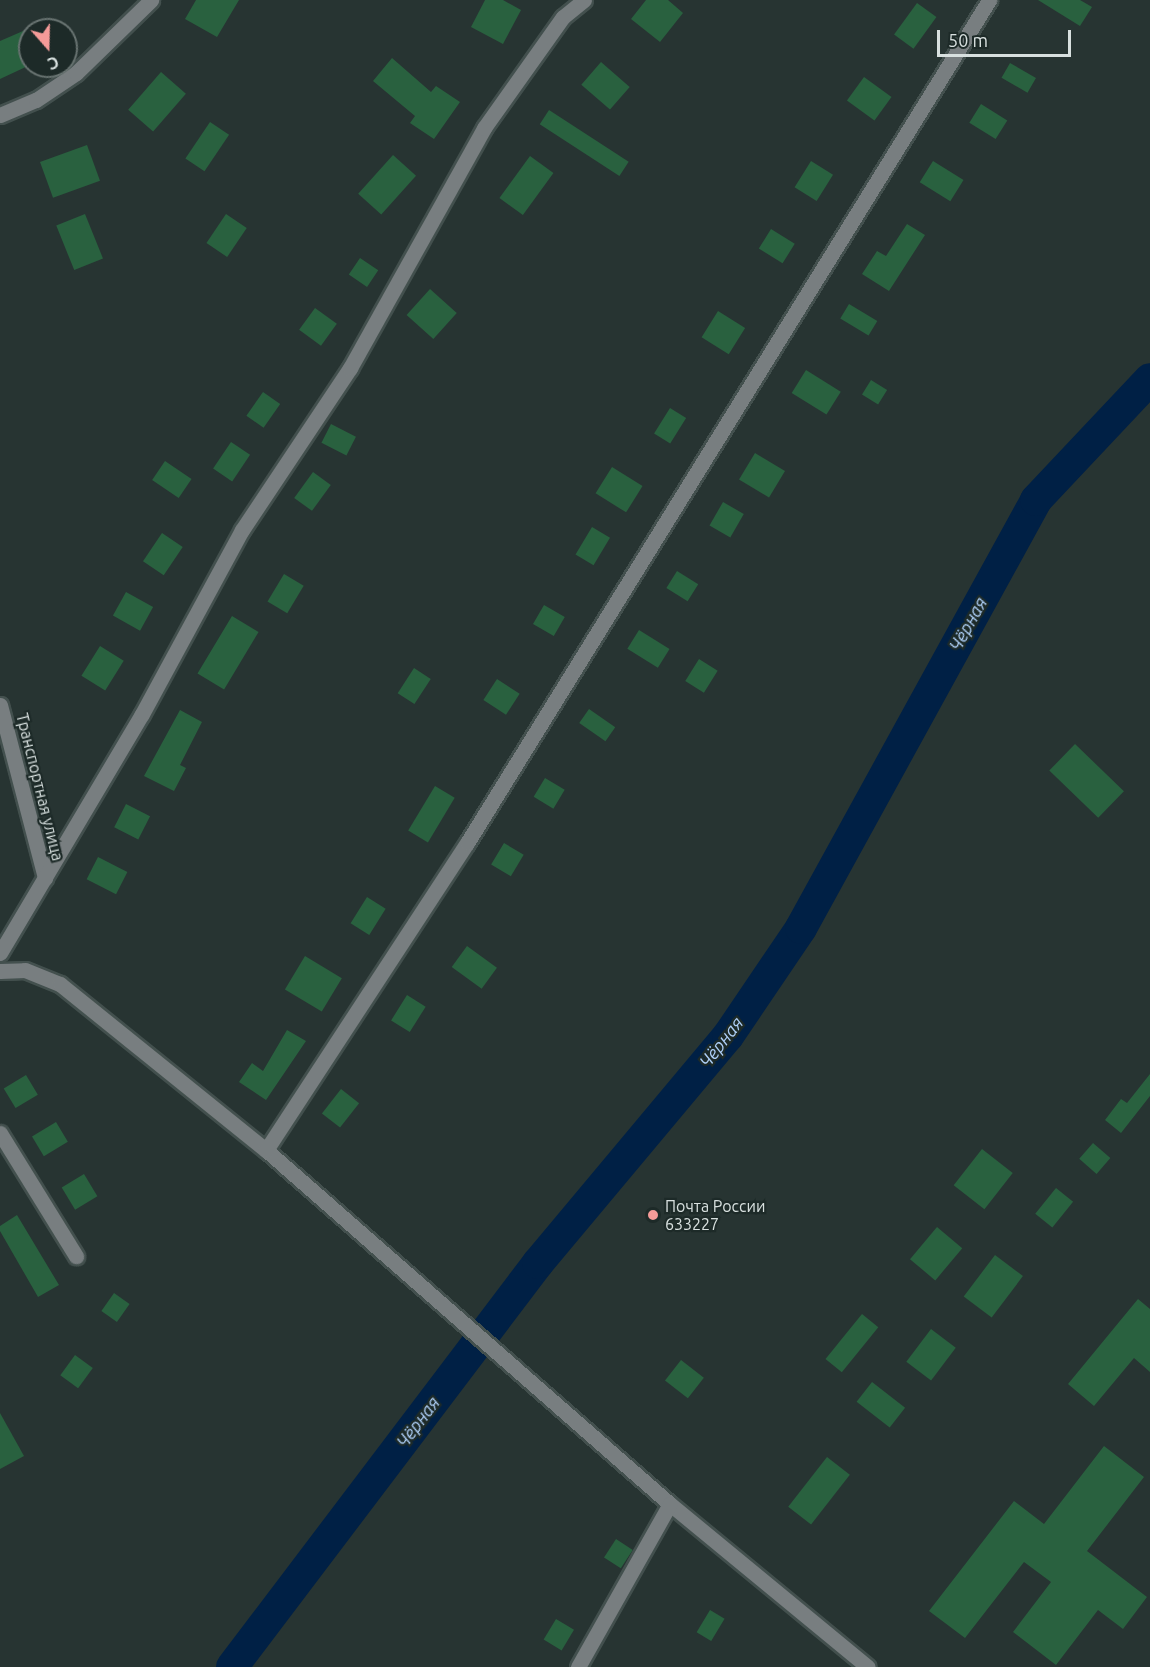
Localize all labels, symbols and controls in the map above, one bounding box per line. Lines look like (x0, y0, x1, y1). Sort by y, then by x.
north arrow (18, 18, 78, 78)
scale bar (940, 18, 1074, 56)
text: 50 m (948, 30, 988, 50)
text: С (46, 53, 61, 73)
water label: Чёрная (944, 593, 992, 655)
street label: Транспортная улица (12, 711, 68, 863)
water label: Чёрная (695, 1012, 747, 1072)
place label: Почта России 633227 (665, 1196, 765, 1234)
marker: Почта России 633227 (646, 1208, 660, 1222)
water label: Чёрная (392, 1392, 444, 1452)

